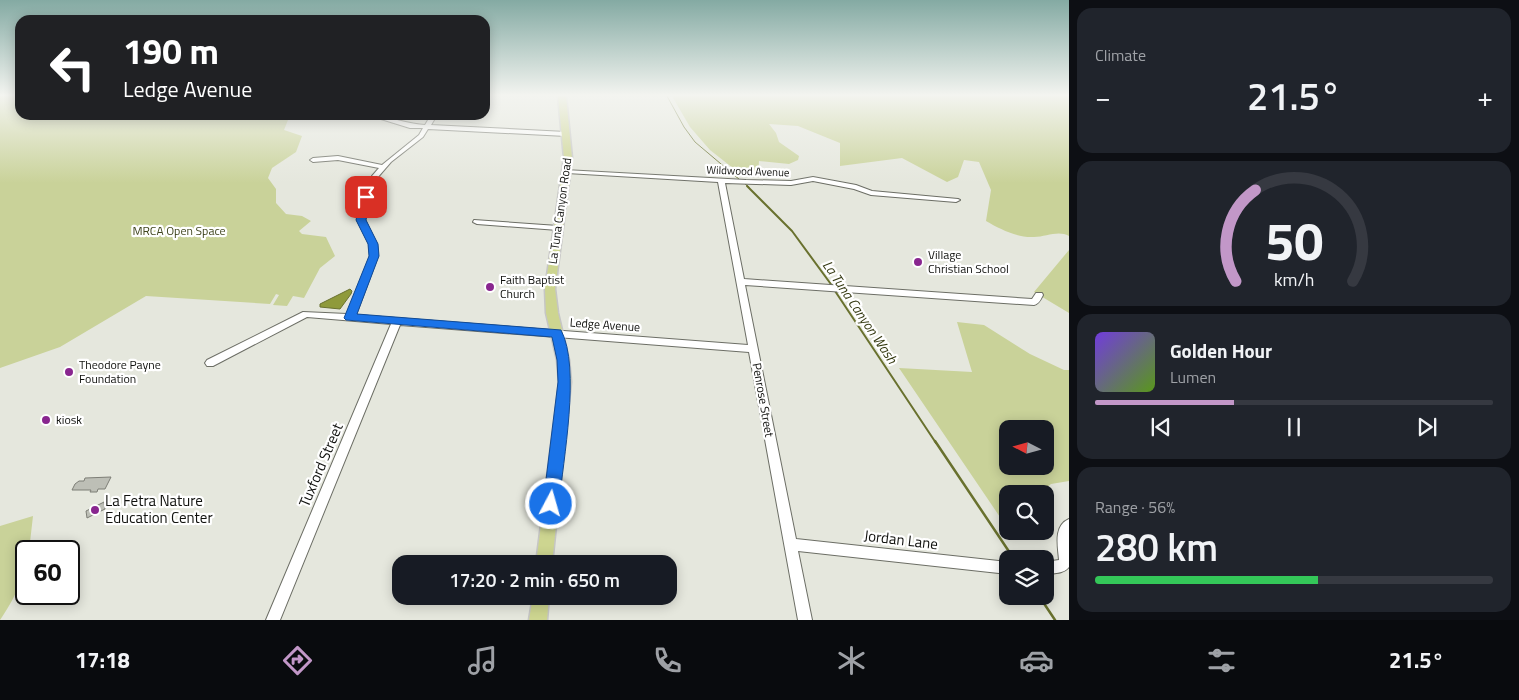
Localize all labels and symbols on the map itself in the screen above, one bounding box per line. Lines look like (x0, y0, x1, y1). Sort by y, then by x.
street label: La Tuna Canyon Road (543, 157, 576, 265)
street label: Wildwood Avenue (706, 162, 790, 180)
pin (345, 176, 387, 218)
park label: MRCA Open Space (132, 221, 226, 240)
place label: Village Christian School (928, 245, 1009, 278)
water label: La Tuna Canyon Wash (818, 256, 903, 369)
marker: Village Christian School (912, 256, 924, 268)
place label: Faith Baptist Church (500, 270, 565, 303)
marker: Faith Baptist Church (484, 281, 496, 293)
street label: Ledge Avenue (569, 313, 641, 336)
place label: Theodore Payne Foundation (79, 355, 161, 388)
street label: Penrose Street (748, 361, 780, 439)
marker: Theodore Payne Foundation (63, 366, 75, 378)
place label: kiosk (56, 410, 82, 429)
marker: kiosk (40, 414, 52, 426)
street label: Tuxford Street (293, 419, 349, 510)
north arrow (999, 420, 1054, 475)
position arrow (524, 477, 576, 529)
place label: La Fetra Nature Education Center (105, 489, 213, 529)
marker: La Fetra Nature Education Center (89, 504, 101, 516)
street label: Jordan Lane (863, 524, 939, 555)
speed limit sign: 60 (15, 540, 80, 605)

